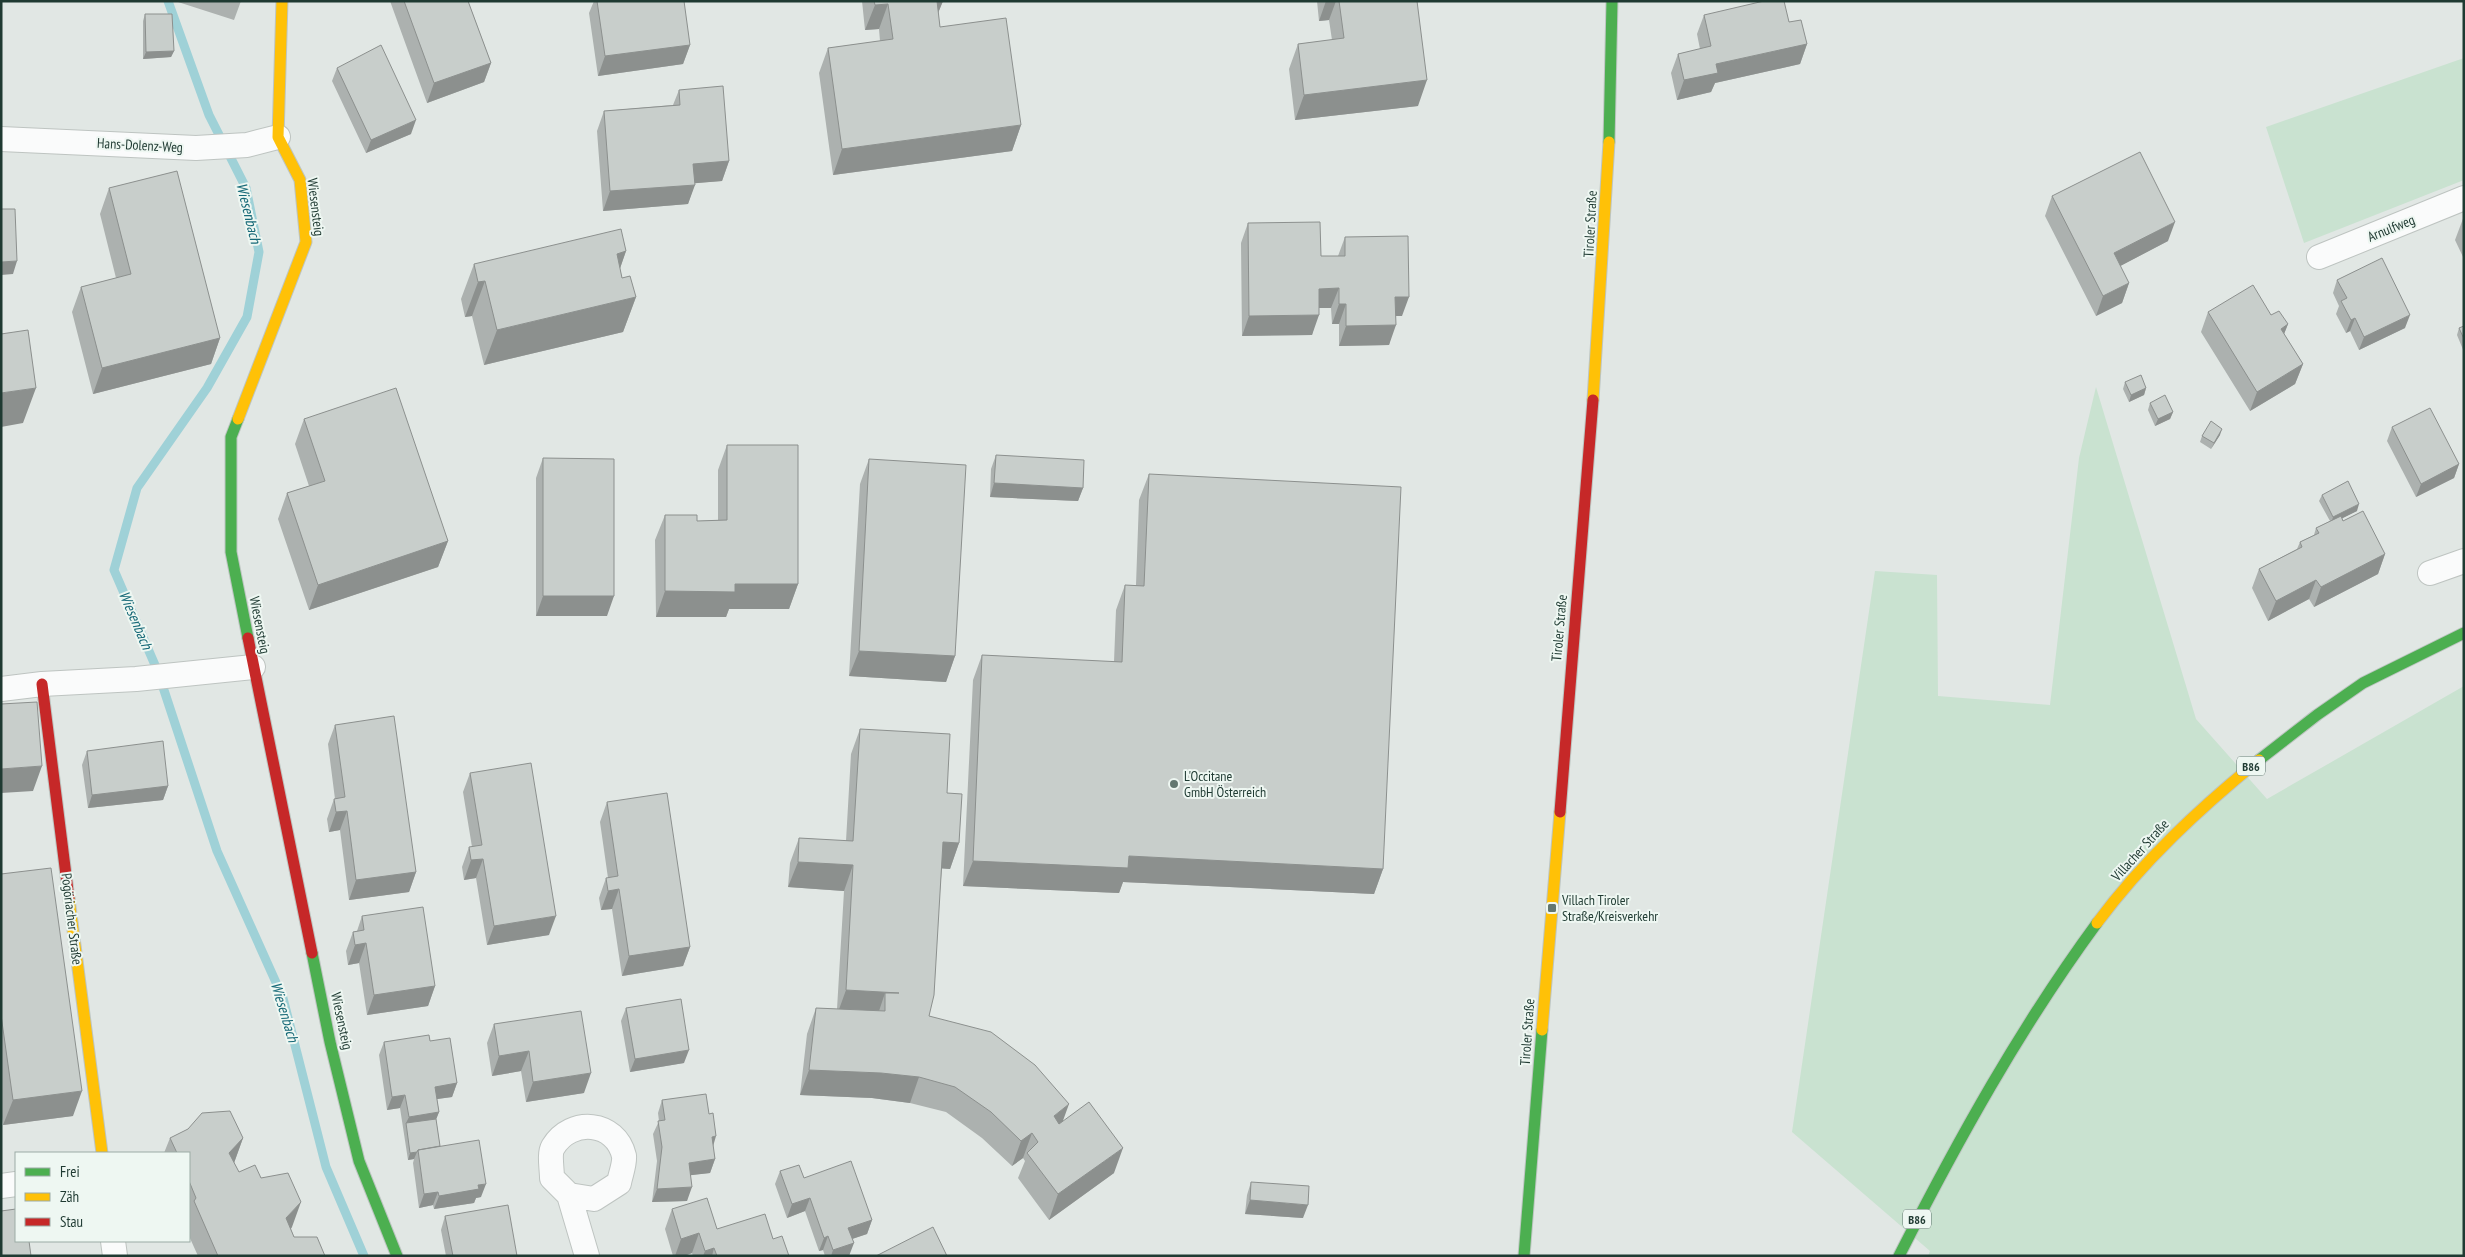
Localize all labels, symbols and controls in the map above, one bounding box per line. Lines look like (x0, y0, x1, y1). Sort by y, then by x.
street label: Hans-Dolenz-Weg (97, 134, 183, 156)
street label: Wiesensteig (304, 177, 328, 237)
water label: Wiesenbach (232, 181, 266, 247)
street label: Tiroler Straße (1579, 190, 1601, 258)
street label: Arnulfweg (2365, 210, 2417, 246)
water label: Wiesenbach (115, 588, 157, 653)
street label: Tiroler Straße (1547, 594, 1571, 662)
street label: Wiesensteig (246, 595, 274, 655)
road number: B86 (2237, 756, 2265, 776)
place label: L'Occitane GmbH Österreich (1184, 767, 1266, 801)
marker: L'Occitane GmbH Österreich (1168, 778, 1180, 790)
street label: Villacher Straße (2107, 815, 2173, 885)
street label: Pogöriacher Straße (57, 872, 87, 966)
place label: Villach Tiroler Straße/Kreisverkehr (1561, 891, 1658, 925)
marker: Villach Tiroler Straße/Kreisverkehr (1546, 902, 1558, 914)
water label: Wiesenbach (267, 980, 304, 1046)
street label: Wiesensteig (327, 991, 357, 1051)
street label: Tiroler Straße (1516, 998, 1538, 1066)
legend (15, 1152, 190, 1242)
text: Frei (60, 1162, 80, 1181)
text: Zäh (60, 1187, 79, 1206)
road number: B86 (1903, 1210, 1931, 1228)
text: Stau (60, 1212, 83, 1231)

